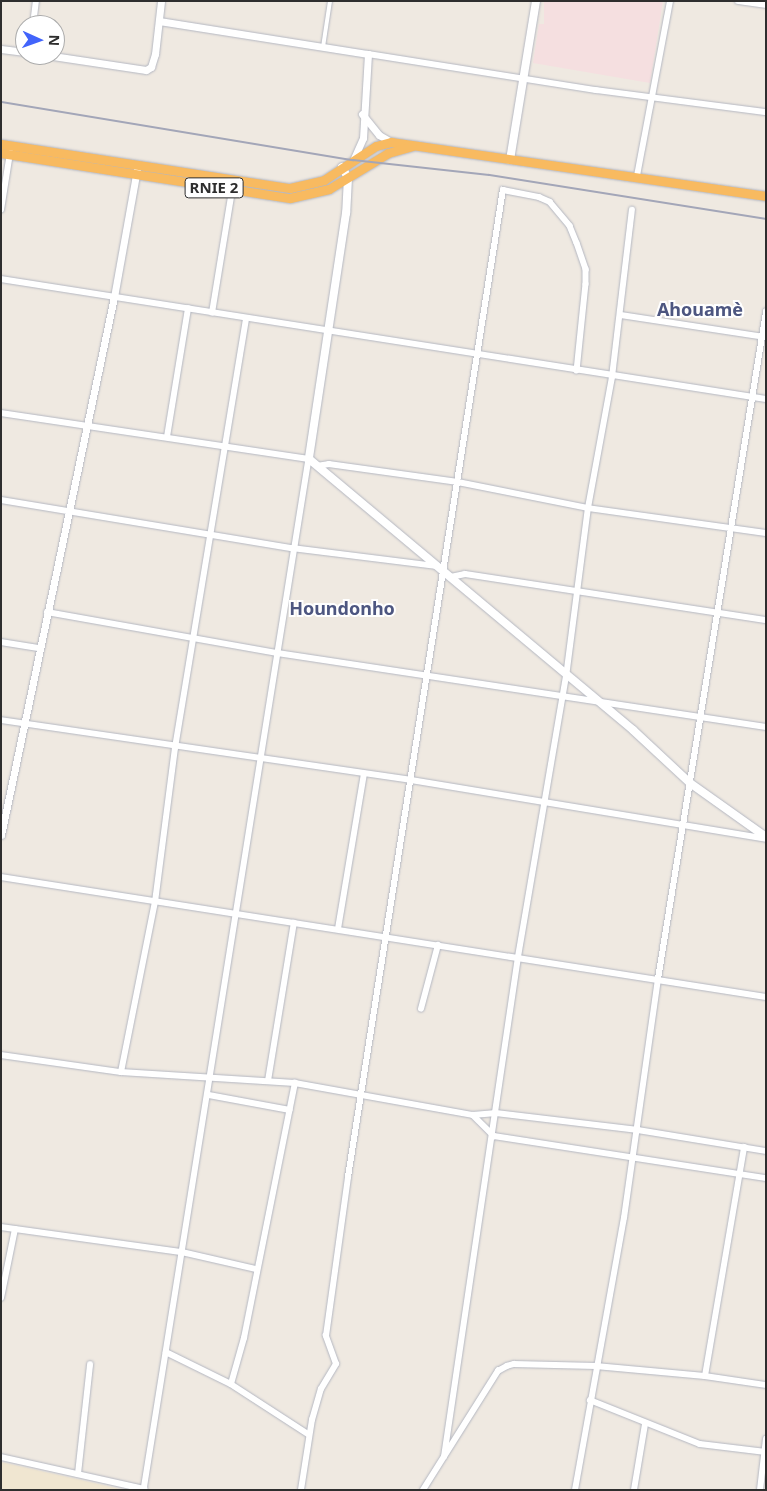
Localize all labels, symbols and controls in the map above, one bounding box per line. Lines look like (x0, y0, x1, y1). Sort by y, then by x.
north arrow (15, 15, 65, 65)
text: N (45, 34, 64, 47)
road number: RNIE 2 (184, 176, 244, 200)
district label: Ahouamè (657, 298, 743, 320)
district label: Houndonho (289, 597, 395, 619)

